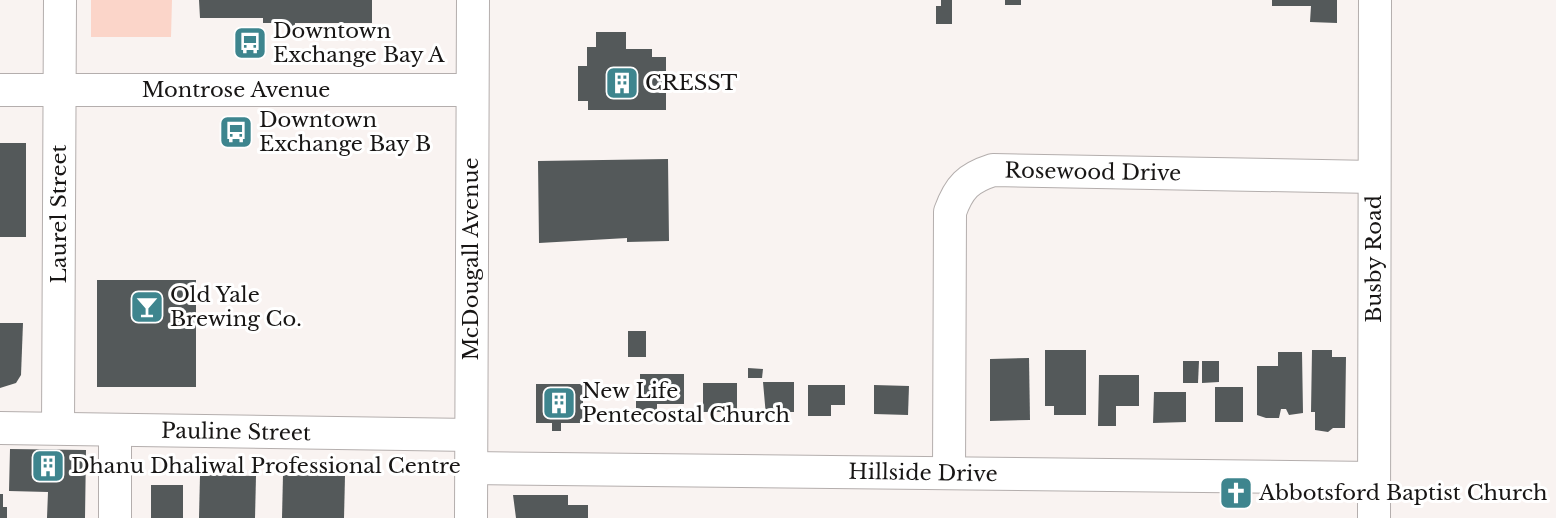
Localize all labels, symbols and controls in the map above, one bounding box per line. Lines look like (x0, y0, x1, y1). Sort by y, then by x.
place label: Downtown Exchange Bay A (273, 18, 445, 68)
bus stop icon: Downtown Exchange Bay A (232, 25, 268, 61)
building icon: CRESST (604, 65, 640, 101)
place label: CRESST (645, 70, 738, 96)
street label: Montrose Avenue (142, 77, 330, 103)
place label: Downtown Exchange Bay B (259, 107, 431, 157)
bus stop icon: Downtown Exchange Bay B (218, 114, 254, 150)
street label: Laurel Street (46, 145, 72, 283)
street label: McDougall Avenue (458, 157, 484, 361)
street label: Rosewood Drive (1004, 157, 1182, 187)
street label: Busby Road (1361, 195, 1387, 323)
place label: Old Yale Brewing Co. (170, 282, 302, 332)
bar icon: Old Yale Brewing Co. (129, 289, 165, 325)
place label: New Life Pentecostal Church (582, 378, 790, 428)
building icon: New Life Pentecostal Church (541, 385, 577, 421)
street label: Pauline Street (161, 418, 311, 446)
building icon: Dhanu Dhaliwal Professional Centre (30, 448, 66, 484)
place label: Dhanu Dhaliwal Professional Centre (71, 453, 461, 479)
street label: Hillside Drive (848, 459, 998, 487)
church icon: Abbotsford Baptist Church (1218, 475, 1254, 511)
place label: Abbotsford Baptist Church (1258, 480, 1547, 506)

